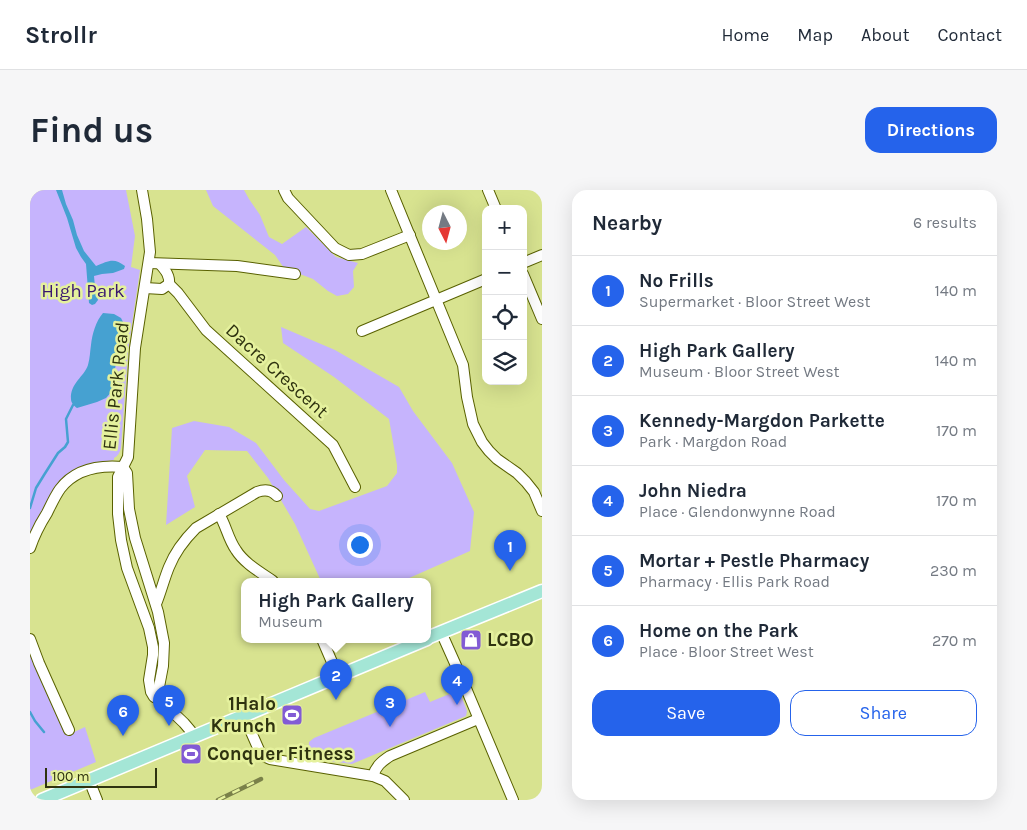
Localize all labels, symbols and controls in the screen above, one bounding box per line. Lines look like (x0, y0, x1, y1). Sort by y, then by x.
text: Strollr (25, 21, 97, 49)
text: Home (721, 24, 769, 46)
text: Map (797, 24, 833, 46)
text: About (861, 24, 910, 46)
text: Contact (938, 24, 1002, 46)
button: Directions (865, 107, 997, 153)
text: Find us (30, 110, 153, 151)
north arrow (422, 205, 467, 250)
map controls (482, 205, 527, 385)
button: + (482, 205, 527, 250)
text: Nearby (592, 211, 662, 235)
text: 6 results (913, 213, 977, 232)
button: − (482, 250, 527, 295)
text: No Frills (639, 270, 714, 292)
park label: High Park (41, 280, 125, 302)
text: 1 (605, 281, 611, 300)
text: 140 m (935, 281, 977, 300)
text: Supermarket · Bloor Street West (639, 292, 871, 311)
button: locate (482, 295, 527, 340)
street label: Dacre Crescent (221, 319, 333, 423)
street label: Ellis Park Road (98, 321, 134, 451)
button: layers (482, 340, 527, 385)
text: High Park Gallery (639, 340, 795, 362)
text: 2 (603, 351, 613, 370)
text: 140 m (935, 351, 977, 370)
text: Museum · Bloor Street West (639, 362, 840, 381)
text: Kennedy-Margdon Parkette (639, 410, 885, 432)
text: 3 (603, 421, 613, 440)
text: 170 m (936, 421, 977, 440)
text: Park · Margdon Road (639, 432, 787, 451)
text: John Niedra (639, 480, 747, 502)
text: 4 (603, 491, 613, 510)
text: 170 m (936, 491, 977, 510)
text: Place · Glendonwynne Road (639, 502, 836, 521)
pin: 1 (494, 530, 526, 571)
your location (347, 532, 373, 558)
text: Mortar + Pestle Pharmacy (639, 550, 869, 572)
text: 5 (603, 561, 613, 580)
text: 230 m (930, 561, 977, 580)
text: Pharmacy · Ellis Park Road (639, 572, 830, 591)
popup (241, 578, 431, 643)
text: High Park Gallery (258, 590, 414, 612)
text: Museum (258, 612, 323, 631)
text: Home on the Park (639, 620, 799, 642)
shop icon: LCBO (459, 628, 483, 652)
place label: LCBO (487, 629, 534, 651)
text: 6 (603, 631, 613, 650)
text: 270 m (932, 631, 977, 650)
text: Place · Bloor Street West (639, 642, 814, 661)
pin: 2 (320, 659, 352, 700)
pin: 4 (441, 664, 473, 705)
pin: 5 (153, 685, 185, 726)
pin: 3 (374, 686, 406, 727)
button: Save (592, 690, 780, 736)
button: Share (790, 690, 977, 736)
place label: 1Halo Krunch (210, 693, 276, 737)
pin: 6 (107, 695, 139, 736)
sports icon: 1Halo Krunch (280, 703, 304, 727)
sports icon: Conquer Fitness (179, 742, 203, 766)
place label: Conquer Fitness (207, 743, 354, 765)
scale bar (45, 765, 158, 788)
text: 100 m (52, 768, 90, 785)

